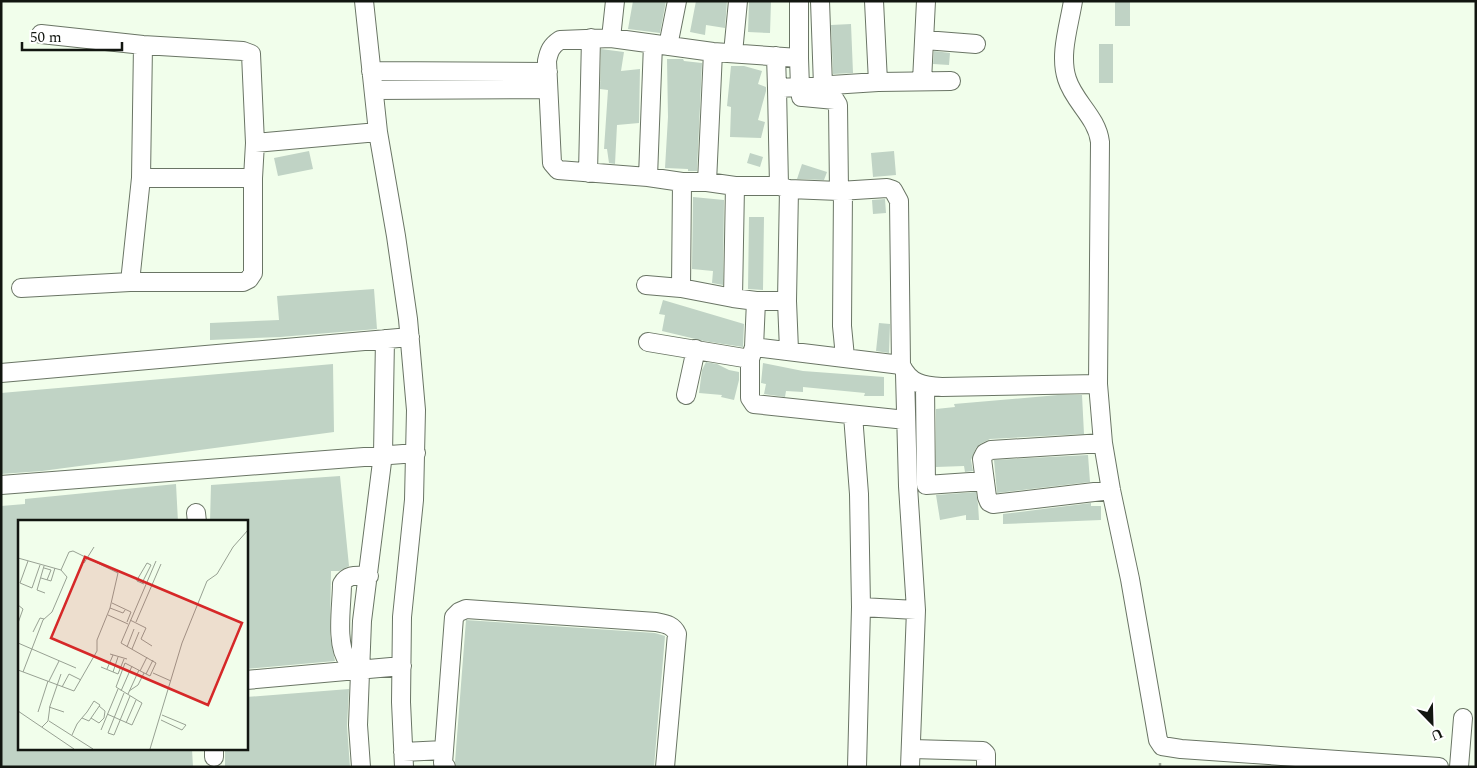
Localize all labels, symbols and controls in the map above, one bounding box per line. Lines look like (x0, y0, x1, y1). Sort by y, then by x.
scale bar (22, 20, 122, 52)
text: 50 m (30, 26, 62, 49)
inset map (18, 520, 248, 750)
north arrow (1407, 698, 1457, 748)
text: U (1427, 723, 1446, 747)

